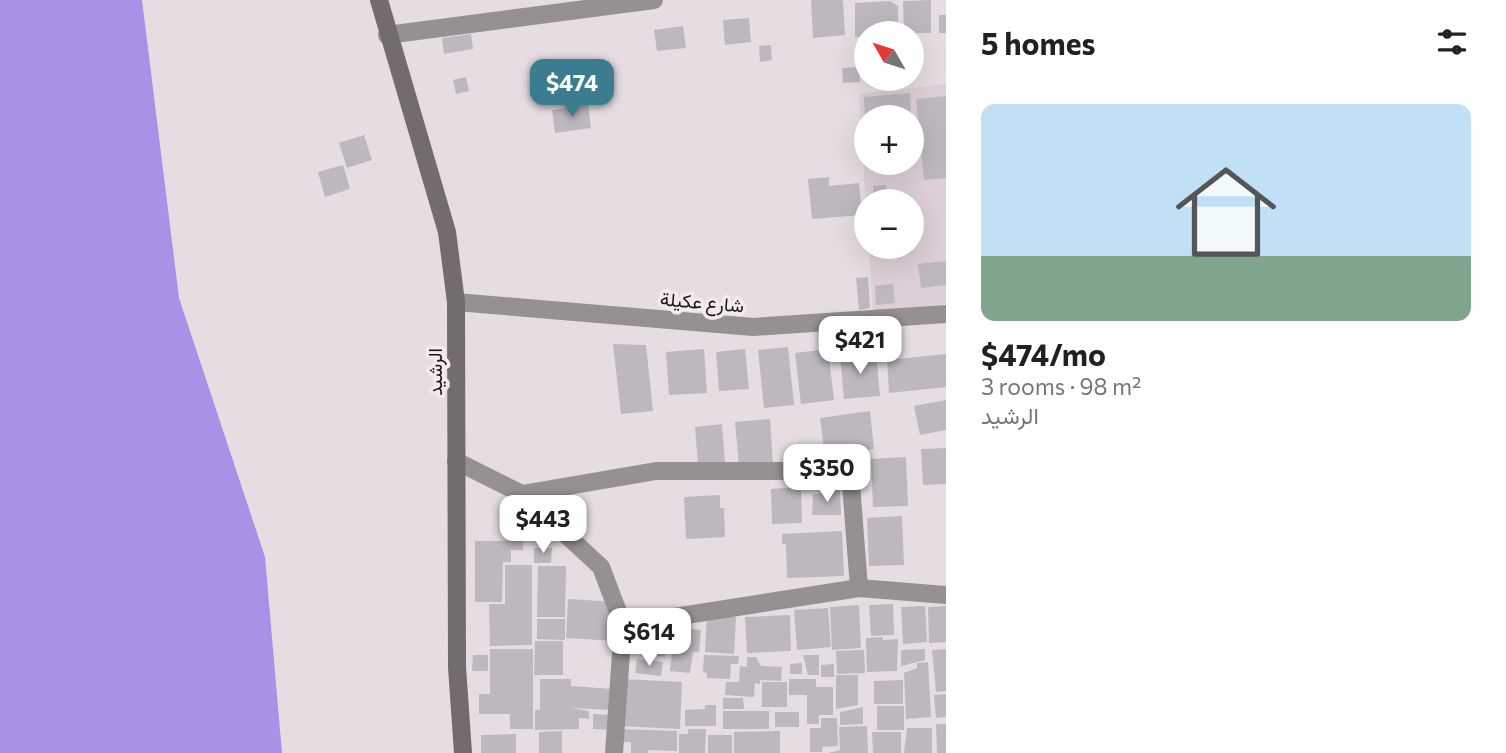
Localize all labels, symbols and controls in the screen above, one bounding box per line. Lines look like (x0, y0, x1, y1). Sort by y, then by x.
north arrow (854, 21, 924, 91)
map controls (854, 21, 924, 259)
icon: filters (1433, 23, 1471, 61)
text: 5 homes (981, 24, 1095, 61)
pin: $474 (531, 60, 613, 119)
text: $474 (546, 68, 598, 96)
button: + (854, 105, 924, 175)
icon: home (1163, 149, 1289, 275)
button: − (854, 189, 924, 259)
street label: شارع عكيلة (659, 286, 745, 319)
pin: $421 (819, 316, 901, 376)
text: $421 (835, 325, 885, 353)
text: $474/mo (981, 335, 1106, 372)
street label: الرشيد (423, 348, 447, 396)
text: 3 rooms · 98 m² (981, 372, 1141, 400)
text: الرشيد (981, 401, 1039, 429)
pin: $350 (786, 444, 868, 504)
text: $350 (799, 453, 855, 481)
pin: $443 (502, 496, 584, 555)
text: $443 (516, 504, 570, 532)
pin: $614 (608, 608, 690, 668)
text: $614 (623, 617, 675, 645)

